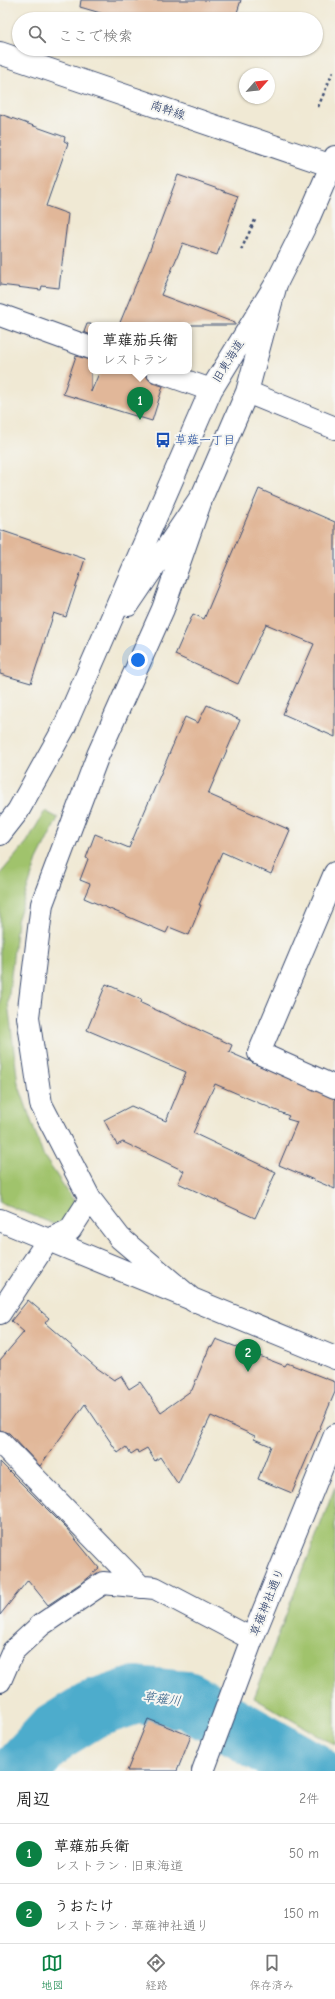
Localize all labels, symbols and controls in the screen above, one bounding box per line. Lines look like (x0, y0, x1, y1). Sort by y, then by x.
search box (12, 12, 323, 56)
icon: search (26, 23, 48, 45)
text: ここで検索 (58, 27, 133, 45)
north arrow (239, 68, 275, 104)
street label: 南幹線 (149, 98, 187, 122)
popup (88, 322, 192, 374)
text: 草薙茄兵衛 (102, 331, 178, 349)
street label: 旧東海道 (209, 337, 247, 385)
text: レストラン (102, 352, 169, 367)
pin: 1 (127, 387, 153, 420)
bus stop icon: 草薙一丁目 (154, 431, 172, 449)
place label: 草薙一丁目 (175, 433, 235, 447)
your location (128, 650, 148, 670)
pin: 2 (235, 1339, 261, 1372)
street label: 草薙神社通り (247, 1566, 287, 1638)
water label: 草薙川 (142, 1689, 182, 1708)
text: 周辺 (16, 1790, 50, 1809)
text: 2件 (299, 1791, 319, 1806)
text: 草薙茄兵衛 (54, 1837, 129, 1855)
text: 1 (26, 1846, 32, 1861)
text: 50 m (289, 1846, 319, 1861)
text: レストラン · 旧東海道 (54, 1858, 183, 1873)
text: うおたけ (54, 1897, 114, 1915)
text: 2 (26, 1906, 32, 1921)
text: 150 m (284, 1906, 319, 1921)
text: レストラン · 草薙神社通り (54, 1918, 209, 1933)
tab: 地図 (41, 1952, 63, 1992)
tab: 経路 (145, 1952, 167, 1992)
tab: 保存済み (250, 1952, 294, 1992)

